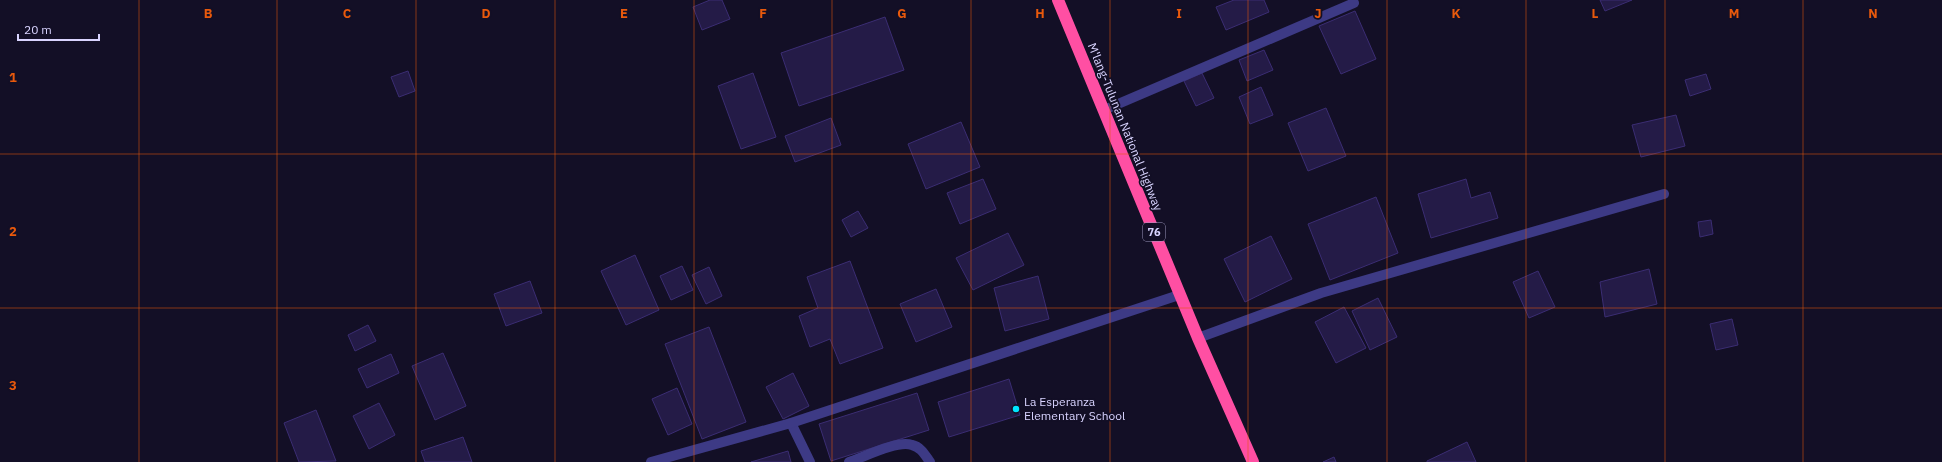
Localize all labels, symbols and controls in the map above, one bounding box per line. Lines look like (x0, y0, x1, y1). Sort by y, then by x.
text: B (204, 5, 213, 22)
text: C (343, 5, 352, 22)
text: D (481, 5, 491, 22)
text: E (620, 5, 628, 22)
text: F (759, 5, 767, 22)
text: G (897, 5, 907, 22)
text: H (1035, 5, 1045, 22)
text: I (1176, 5, 1182, 22)
text: J (1314, 5, 1322, 22)
text: K (1451, 5, 1461, 22)
text: L (1592, 5, 1599, 22)
text: M (1729, 5, 1739, 22)
text: N (1868, 5, 1878, 22)
scale bar (18, 16, 99, 42)
text: 20 m (24, 22, 52, 37)
street label: M'lang-Tulunan National Highway (1085, 41, 1166, 213)
text: 1 (9, 69, 17, 86)
text: 2 (9, 223, 17, 240)
road number: 76 (1143, 223, 1165, 241)
text: 3 (9, 377, 17, 394)
place label: La Esperanza Elementary School (1024, 394, 1125, 423)
marker: La Esperanza Elementary School (1011, 404, 1021, 414)

